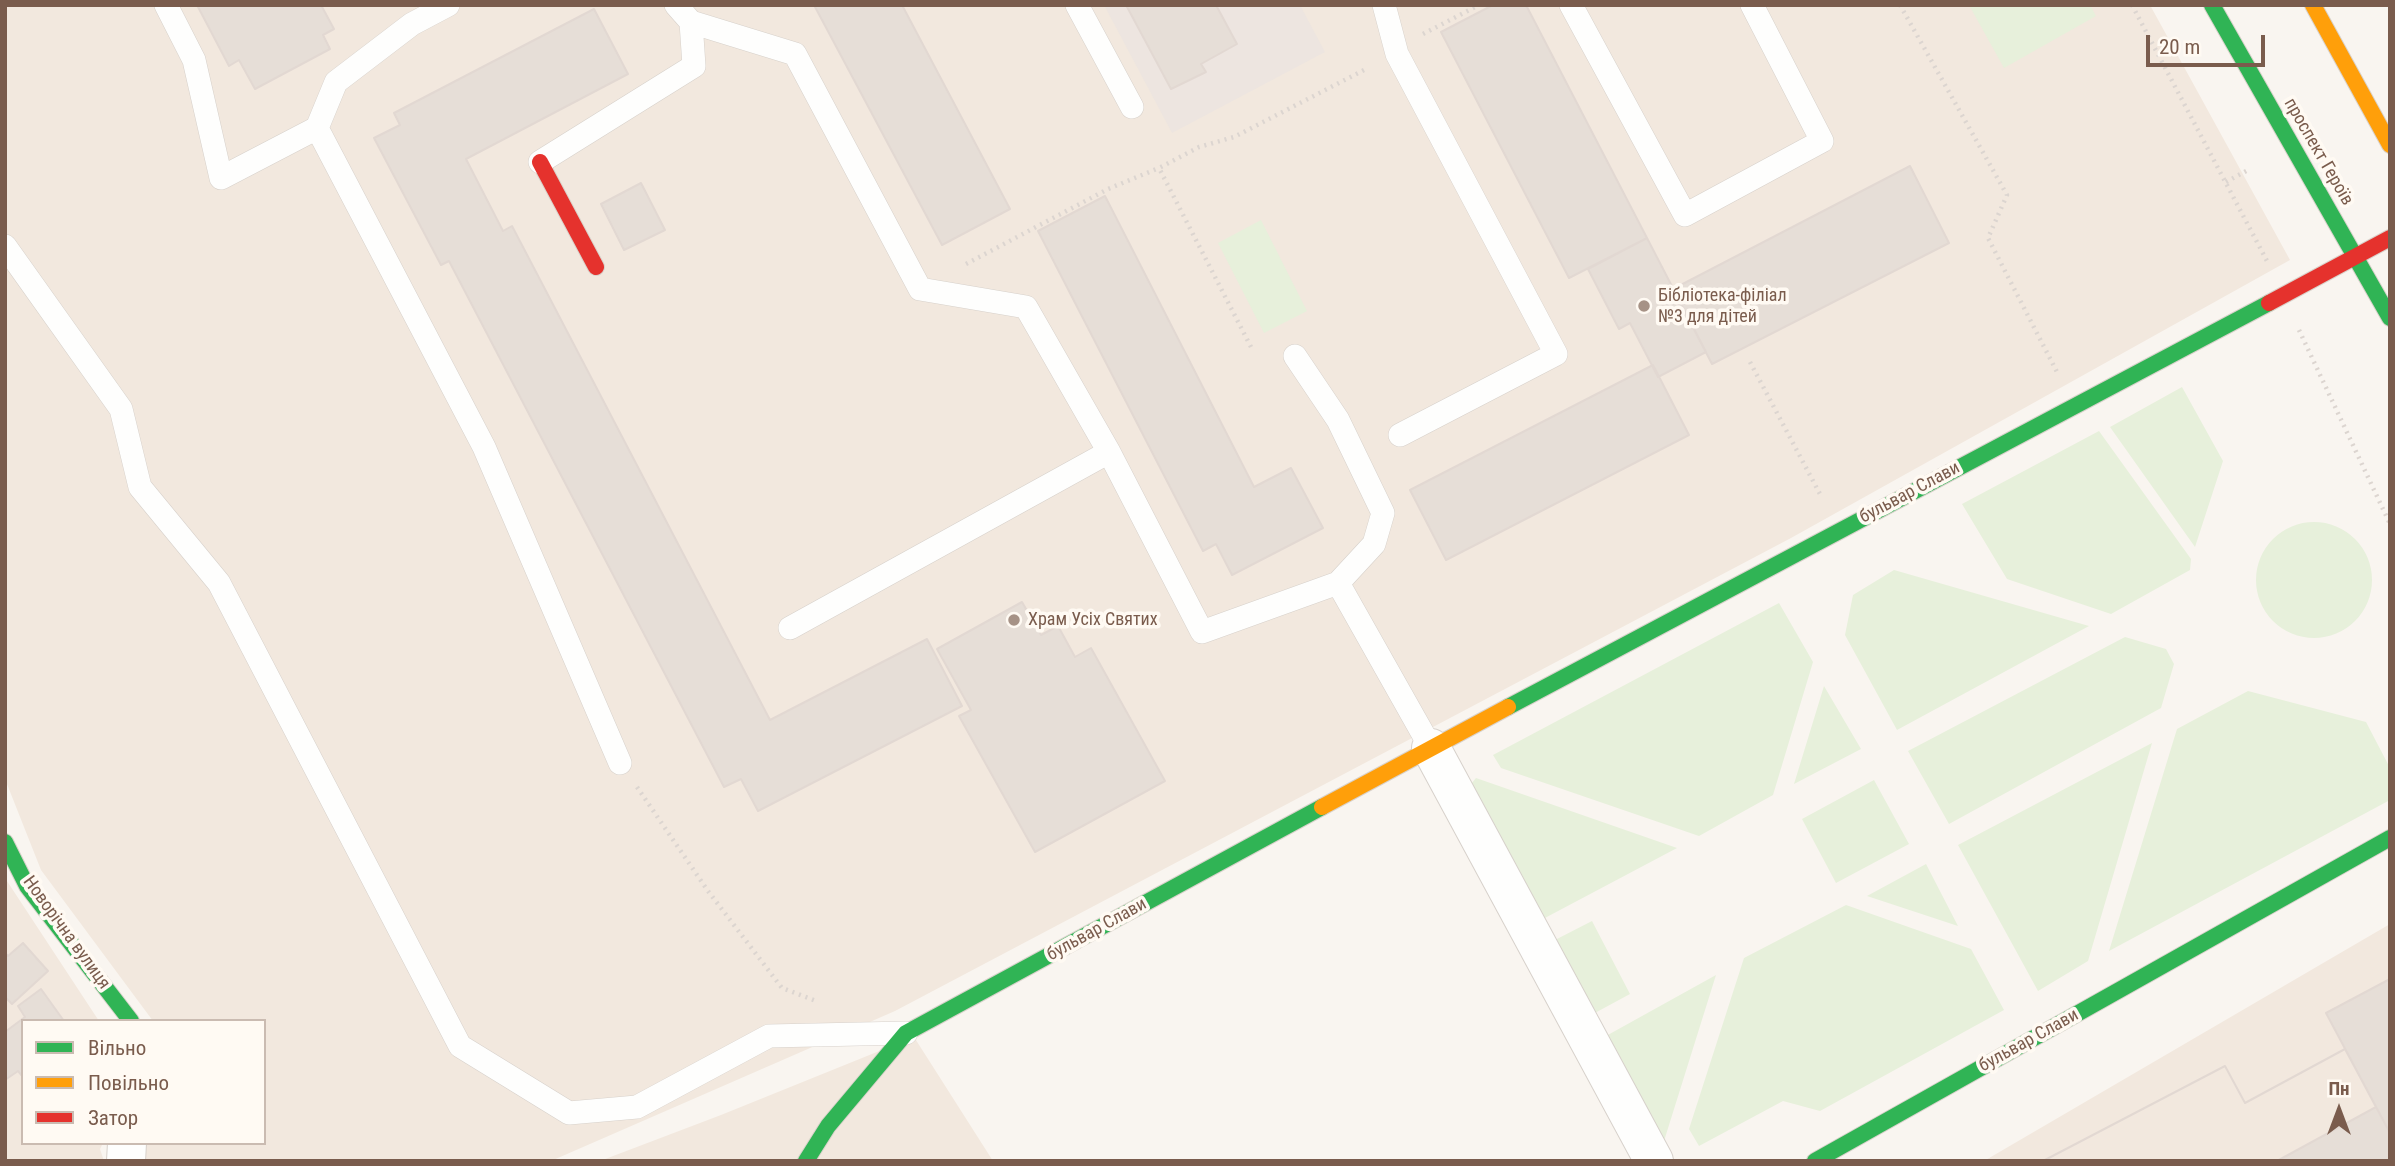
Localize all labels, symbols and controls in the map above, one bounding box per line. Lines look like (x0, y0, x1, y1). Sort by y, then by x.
scale bar (2150, 21, 2269, 65)
text: 20 m (2159, 35, 2200, 59)
street label: проспект Героїв (2279, 95, 2357, 209)
place label: Бібліотека-філіал №3 для дітей (1658, 285, 1787, 328)
marker: Бібліотека-філіал №3 для дітей (1636, 298, 1652, 314)
street label: бульвар Слави (1856, 458, 1964, 528)
place label: Храм Усіх Святих (1028, 609, 1158, 631)
marker: Храм Усіх Святих (1006, 612, 1022, 628)
street label: Новорічна вулиця (18, 872, 114, 994)
street label: бульвар Слави (1043, 894, 1151, 966)
street label: бульвар Слави (1975, 1005, 2083, 1077)
legend (21, 1019, 266, 1145)
text: Вільно (88, 1036, 146, 1060)
text: Повільно (88, 1071, 169, 1095)
north arrow (2304, 1075, 2374, 1145)
text: Пн (2328, 1077, 2350, 1100)
text: Затор (88, 1106, 138, 1130)

